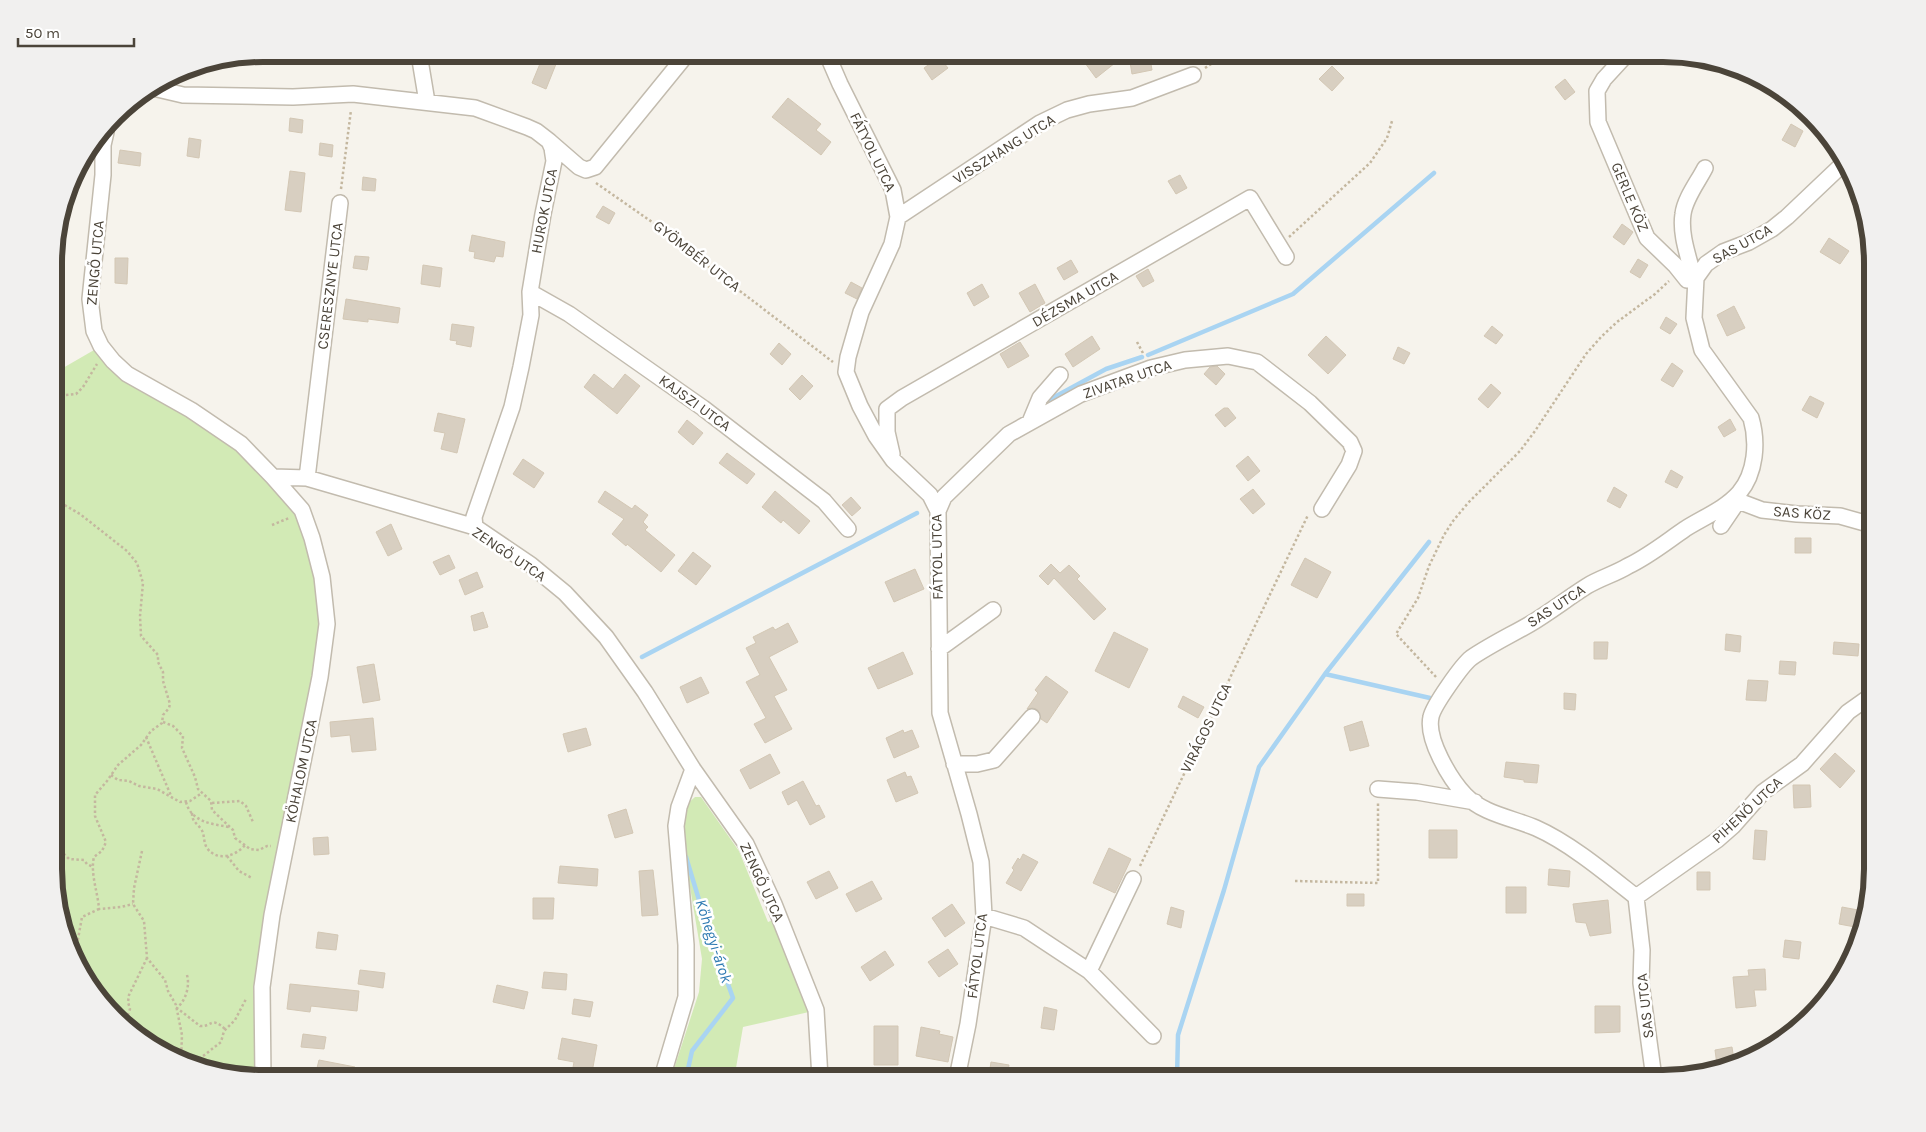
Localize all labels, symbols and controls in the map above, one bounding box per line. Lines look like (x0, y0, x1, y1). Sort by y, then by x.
scale bar (18, 15, 134, 47)
text: 50 m (25, 24, 60, 42)
street label: FÁTYOL UTCA (846, 109, 900, 195)
street label: VISSZHANG UTCA (950, 110, 1059, 188)
street label: GERLE KÖZ (1607, 159, 1653, 235)
street label: HUROK UTCA (527, 166, 561, 255)
street label: GYÖMBÉR UTCA (650, 216, 744, 296)
street label: ZENGŐ UTCA (82, 219, 108, 306)
street label: SAS UTCA (1709, 220, 1775, 268)
street label: CSERESZNYE UTCA (313, 221, 347, 351)
street label: DÉZSMA UTCA (1029, 267, 1122, 331)
street label: ZIVATAR UTCA (1080, 355, 1174, 403)
street label: KAJSZI UTCA (655, 371, 735, 435)
street label: SAS KÖZ (1772, 502, 1832, 524)
street label: FÁTYOL UTCA (927, 514, 947, 600)
street label: ZENGŐ UTCA (468, 523, 550, 586)
street label: SAS UTCA (1524, 580, 1589, 631)
street label: VIRÁGOS UTCA (1177, 680, 1236, 776)
street label: KŐHALOM UTCA (281, 717, 321, 824)
street label: PIHENŐ UTCA (1708, 773, 1786, 847)
street label: ZENGŐ UTCA (736, 839, 788, 925)
water label: Kőhegyi-árok (692, 897, 737, 986)
street label: FÁTYOL UTCA (963, 912, 991, 1000)
street label: SAS UTCA (1633, 972, 1657, 1039)

